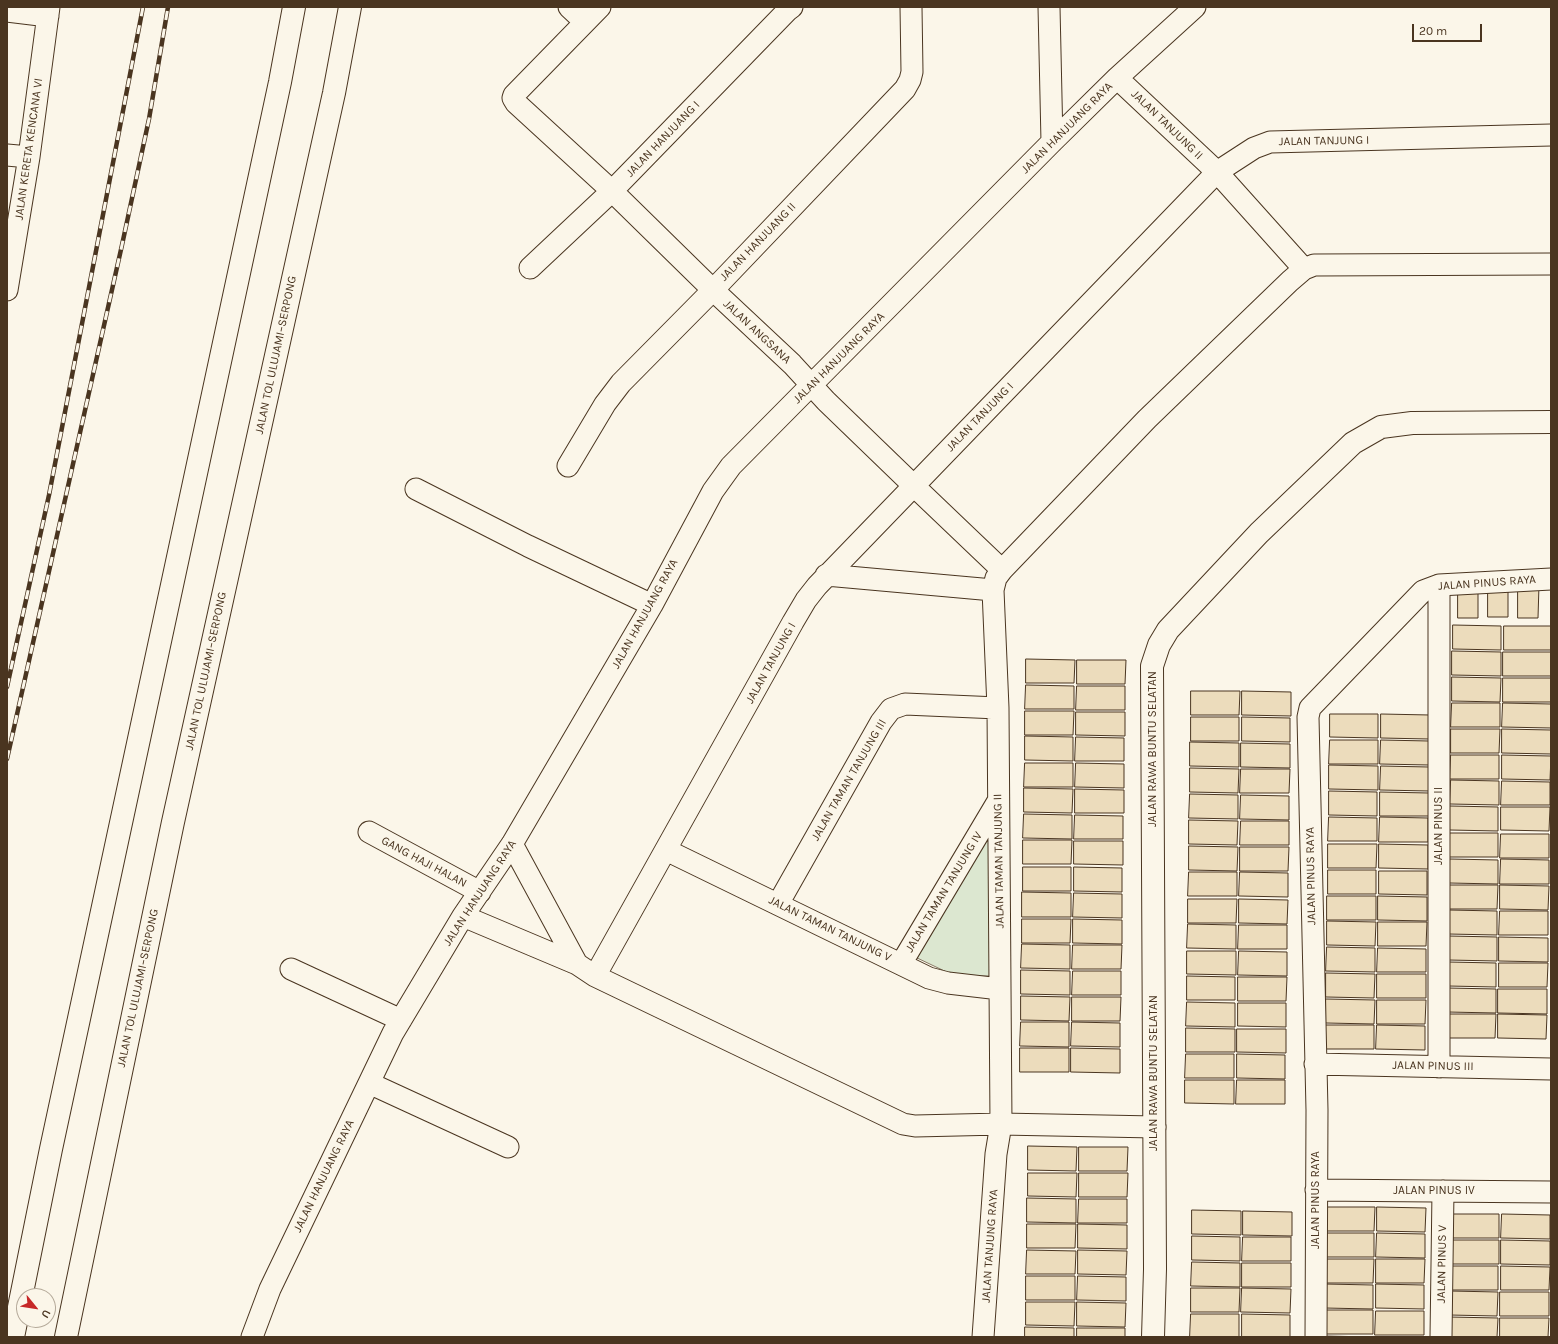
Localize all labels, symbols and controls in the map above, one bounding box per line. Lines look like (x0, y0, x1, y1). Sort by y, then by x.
scale bar (1414, 16, 1484, 42)
text: 20 m (1419, 24, 1447, 38)
street label: JALAN KERETA KENCANA VI (12, 77, 46, 221)
street label: JALAN HANJUANG RAYA (1018, 79, 1116, 177)
street label: JALAN TANJUNG II (1128, 87, 1206, 163)
street label: JALAN HANJUANG I (623, 98, 703, 180)
street label: JALAN TANJUNG I (1279, 133, 1369, 149)
street label: JALAN HANJUANG II (717, 200, 799, 284)
street label: JALAN TOL ULUJAMI–SERPONG (252, 275, 300, 435)
street label: JALAN ANGSANA (720, 297, 794, 367)
street label: JALAN HANJUANG RAYA (790, 309, 888, 407)
street label: JALAN TANJUNG I (943, 379, 1017, 455)
street label: JALAN HANJUANG RAYA (609, 557, 681, 671)
street label: JALAN PINUS RAYA (1438, 572, 1536, 594)
street label: JALAN TOL ULUJAMI–SERPONG (182, 591, 230, 751)
street label: JALAN TANJUNG I (743, 620, 799, 706)
street label: JALAN RAWA BUNTU SELATAN (1146, 671, 1160, 827)
street label: JALAN TAMAN TANJUNG III (808, 717, 890, 843)
street label: JALAN PINUS II (1432, 787, 1446, 865)
street label: JALAN TAMAN TANJUNG II (991, 794, 1007, 928)
street label: JALAN PINUS RAYA (1303, 827, 1319, 925)
street label: JALAN TAMAN TANJUNG IV (902, 829, 986, 955)
street label: GANG HAJI HALAN (379, 833, 469, 891)
street label: JALAN HANJUANG RAYA (440, 837, 520, 949)
street label: JALAN TAMAN TANJUNG V (766, 893, 894, 965)
street label: JALAN TOL ULUJAMI–SERPONG (114, 908, 162, 1068)
street label: JALAN RAWA BUNTU SELATAN (1147, 995, 1161, 1151)
street label: JALAN PINUS III (1392, 1058, 1474, 1074)
street label: JALAN HANJUANG RAYA (290, 1117, 358, 1235)
street label: JALAN PINUS RAYA (1309, 1151, 1323, 1249)
street label: JALAN PINUS IV (1393, 1184, 1475, 1198)
street label: JALAN TANJUNG RAYA (979, 1189, 1001, 1303)
street label: JALAN PINUS V (1434, 1225, 1450, 1303)
north arrow (16, 1288, 56, 1328)
text: U (38, 1307, 53, 1320)

